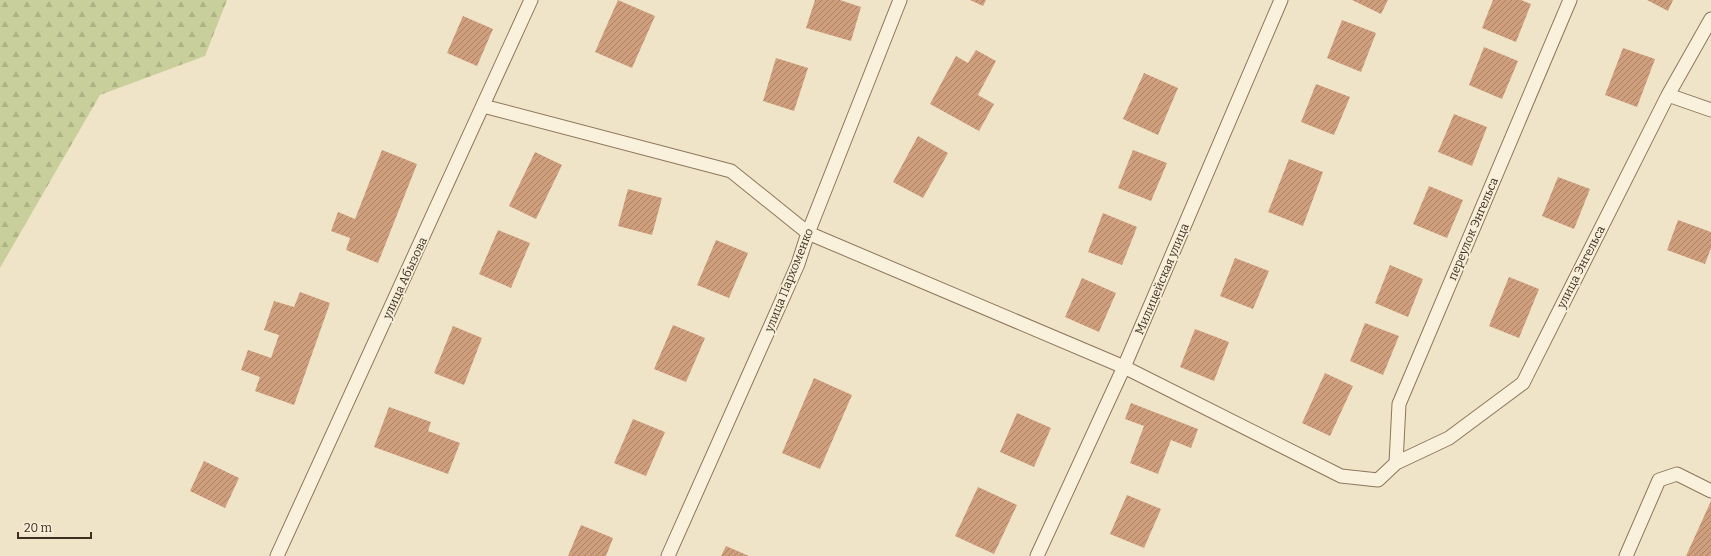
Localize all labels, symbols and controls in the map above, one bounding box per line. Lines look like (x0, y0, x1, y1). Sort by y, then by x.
street label: переулок Энгельса (1445, 175, 1501, 282)
street label: Милицейская улица (1132, 221, 1192, 337)
street label: улица Энгельса (1554, 223, 1608, 312)
street label: улица Пархоменко (761, 226, 816, 335)
street label: улица Абызова (379, 234, 430, 322)
scale bar (18, 514, 91, 540)
text: 20 m (24, 521, 53, 535)

